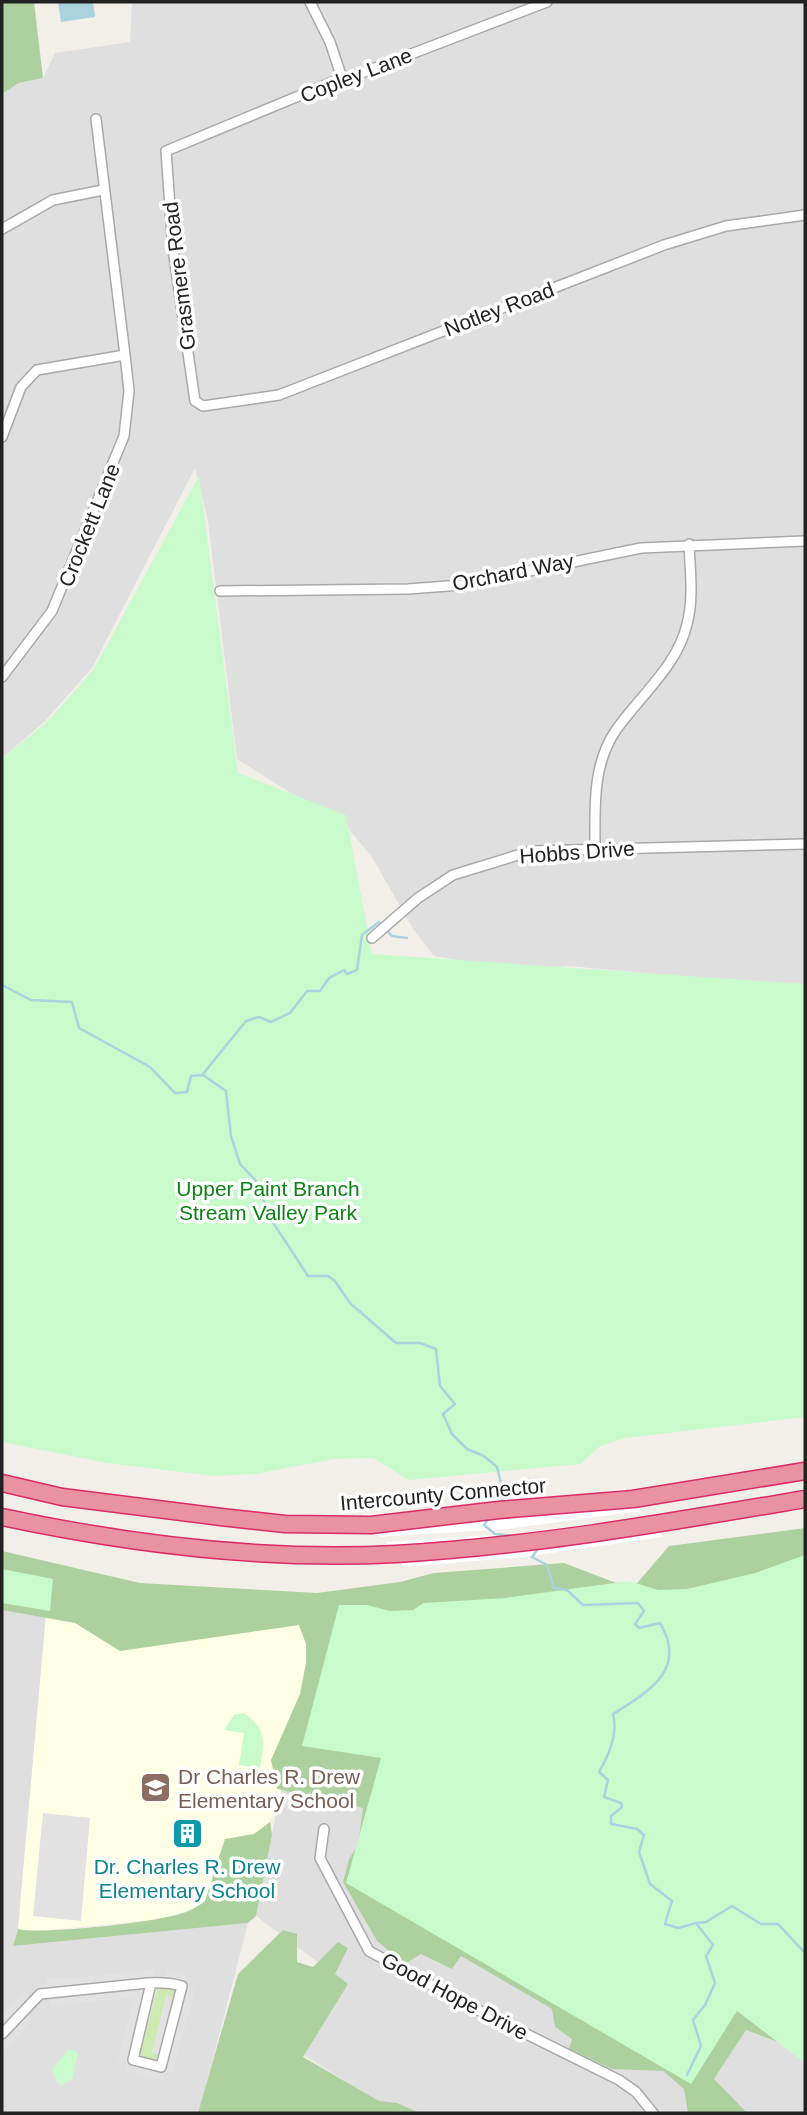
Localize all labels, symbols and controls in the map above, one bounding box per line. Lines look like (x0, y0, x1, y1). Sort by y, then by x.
street label: Copley Lane (297, 43, 415, 107)
street label: Grasmere Road (158, 200, 200, 352)
street label: Notley Road (441, 278, 557, 340)
street label: Crockett Lane (54, 460, 124, 590)
street label: Orchard Way (450, 549, 576, 595)
street label: Hobbs Drive (519, 836, 635, 868)
park label: Upper Paint Branch Stream Valley Park (176, 1177, 360, 1224)
street label: Intercounty Connector (339, 1474, 547, 1514)
place label: Dr Charles R. Drew Elementary School (178, 1765, 361, 1812)
school or university icon: Dr Charles R. Drew Elementary School (138, 1771, 172, 1805)
building icon: Dr. Charles R. Drew Elementary School (170, 1817, 204, 1851)
place label: Dr. Charles R. Drew Elementary School (94, 1855, 281, 1902)
street label: Good Hope Drive (378, 1948, 532, 2044)

